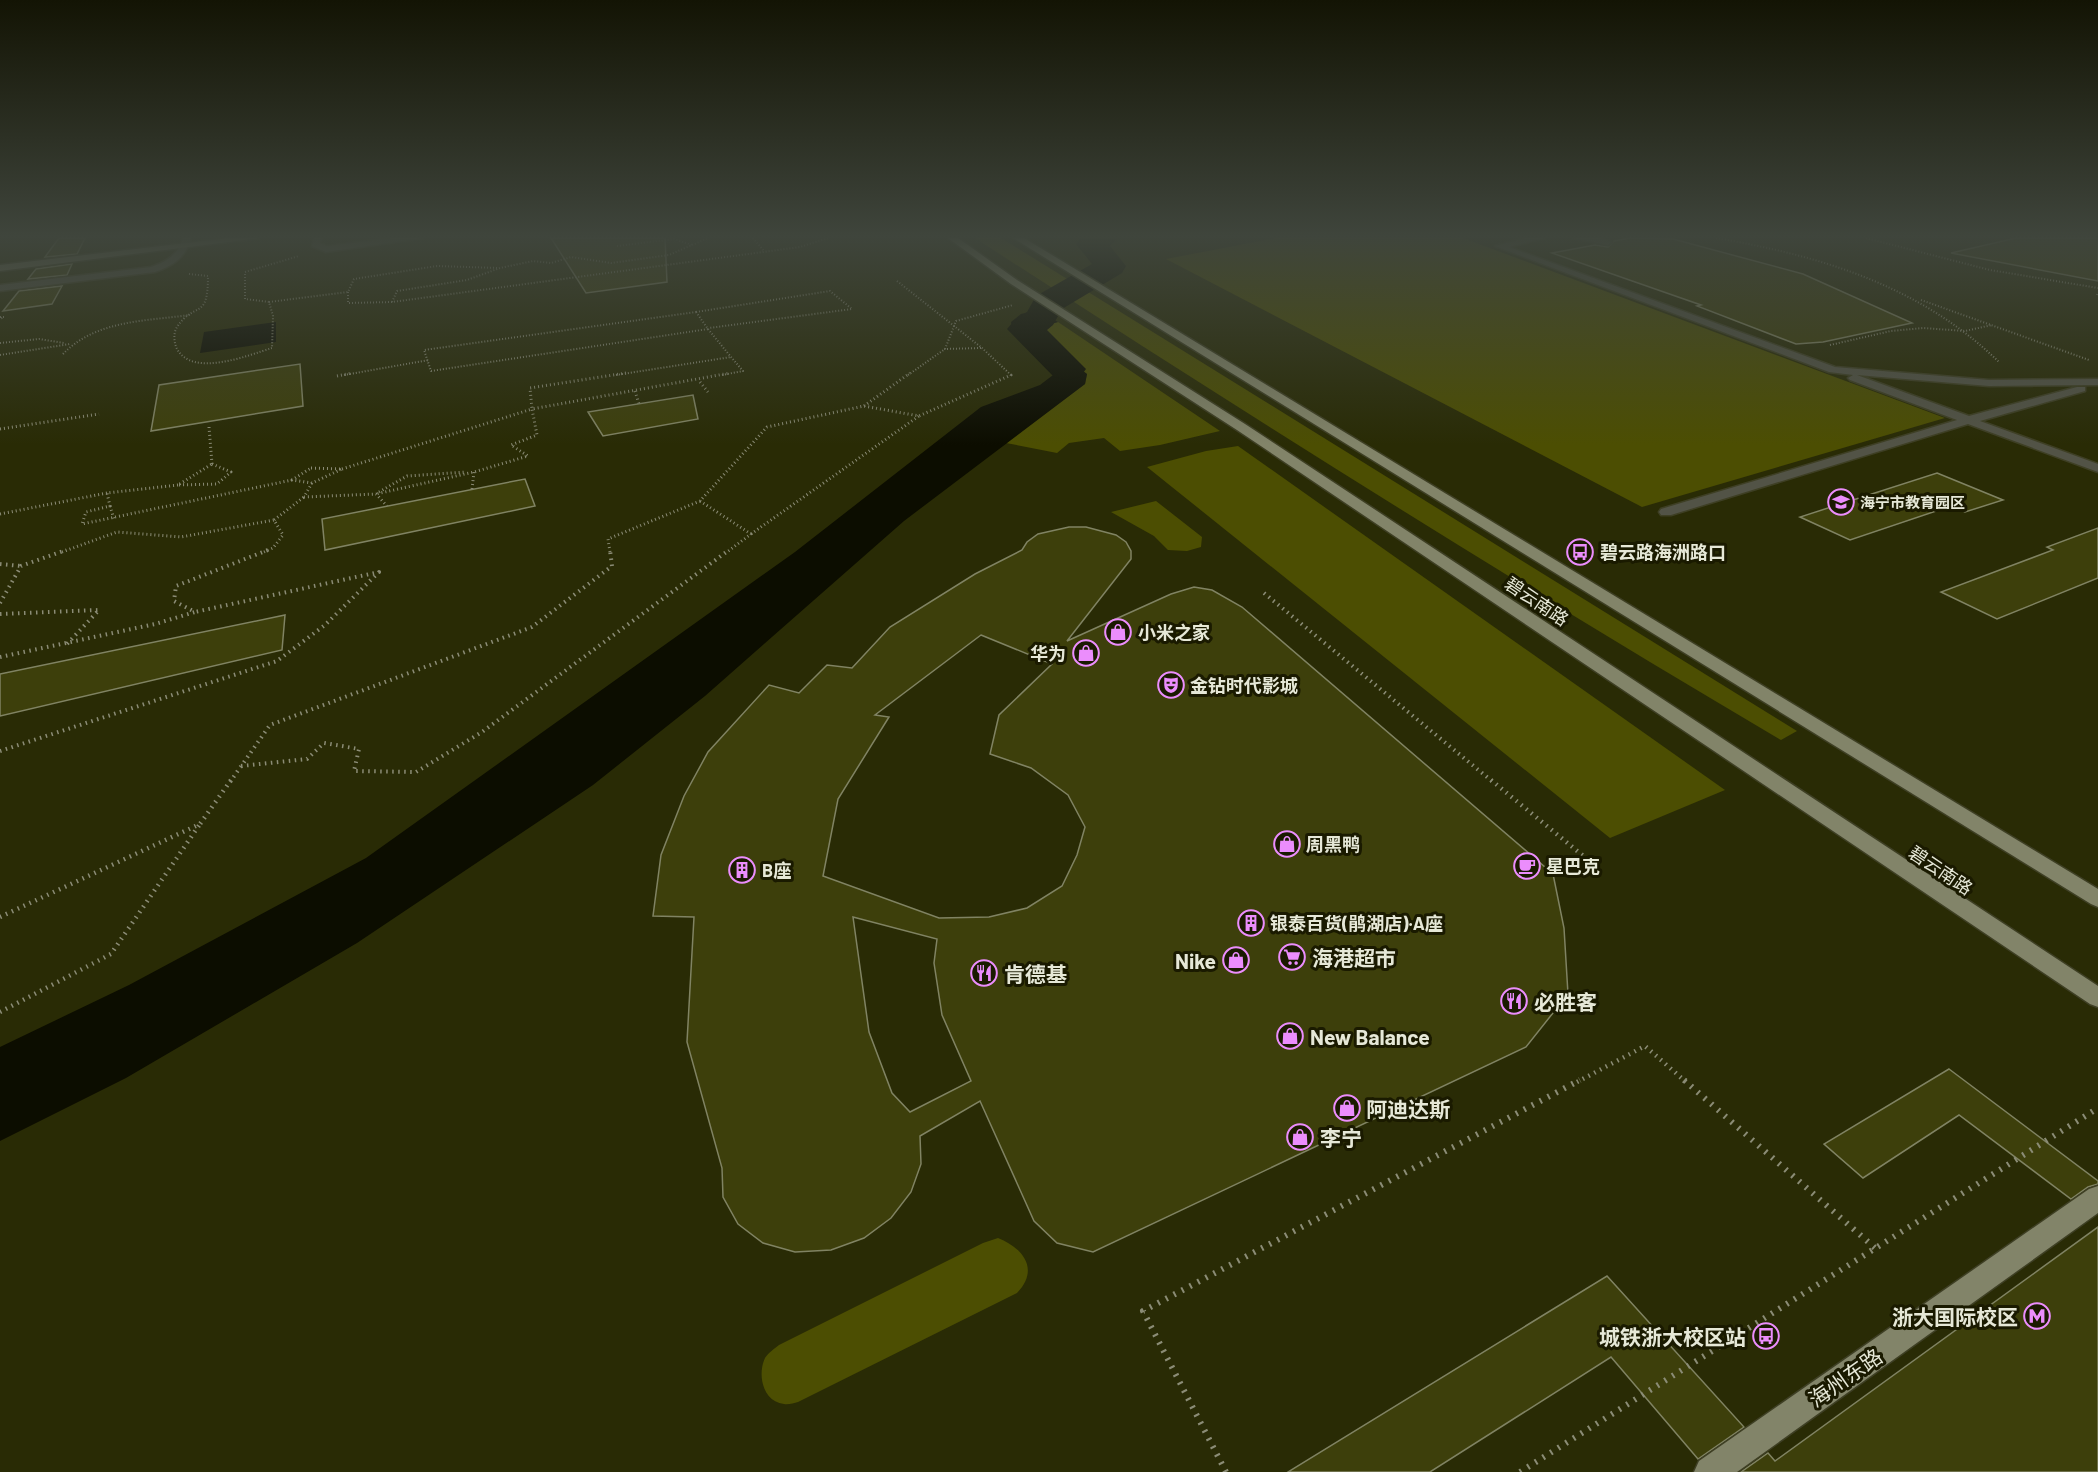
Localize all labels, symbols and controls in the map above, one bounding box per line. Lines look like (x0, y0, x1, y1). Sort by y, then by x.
school or university icon: 海宁市教育园区 (1826, 487, 1856, 517)
place label: 海宁市教育园区 (1860, 493, 1965, 511)
bus stop icon: 碧云路海洲路口 (1565, 537, 1595, 567)
place label: 碧云路海洲路口 (1600, 541, 1726, 563)
street label: 碧云南路 (1501, 572, 1573, 630)
shop icon: 小米之家 (1103, 617, 1133, 647)
place label: 小米之家 (1138, 621, 1210, 643)
shop icon: 华为 (1071, 638, 1101, 668)
place label: 华为 (1030, 642, 1066, 664)
theatre icon: 金钻时代影城 (1156, 670, 1186, 700)
place label: 金钻时代影城 (1190, 674, 1298, 696)
shop icon: 周黑鸭 (1272, 829, 1302, 859)
place label: 周黑鸭 (1306, 833, 1360, 855)
street label: 碧云南路 (1905, 841, 1977, 899)
cafe icon: 星巴克 (1512, 851, 1542, 881)
building icon: B座 (727, 855, 757, 885)
place label: 星巴克 (1546, 855, 1600, 877)
place label: B座 (762, 859, 791, 881)
building icon: 银泰百货(鹃湖店)·A座 (1236, 908, 1266, 938)
place label: 银泰百货(鹃湖店)·A座 (1270, 912, 1443, 934)
supermarket icon: 海港超市 (1277, 942, 1307, 972)
shop icon: Nike (1221, 945, 1251, 975)
place label: 海港超市 (1312, 945, 1396, 970)
place label: Nike (1175, 948, 1216, 973)
restaurant icon: 肯德基 (969, 958, 999, 988)
place label: 肯德基 (1004, 961, 1067, 986)
restaurant icon: 必胜客 (1499, 986, 1529, 1016)
place label: 必胜客 (1534, 989, 1597, 1014)
shop icon: New Balance (1275, 1021, 1305, 1051)
place label: New Balance (1310, 1024, 1430, 1049)
shop icon: 阿迪达斯 (1332, 1093, 1362, 1123)
place label: 阿迪达斯 (1366, 1096, 1450, 1121)
shop icon: 李宁 (1285, 1122, 1315, 1152)
place label: 李宁 (1320, 1125, 1362, 1150)
metro station icon: 浙大国际校区 (2022, 1301, 2052, 1331)
place label: 浙大国际校区 (1892, 1304, 2018, 1329)
bus stop icon: 城铁浙大校区站 (1751, 1321, 1781, 1351)
place label: 城铁浙大校区站 (1599, 1324, 1746, 1349)
street label: 海州东路 (1803, 1343, 1887, 1411)

